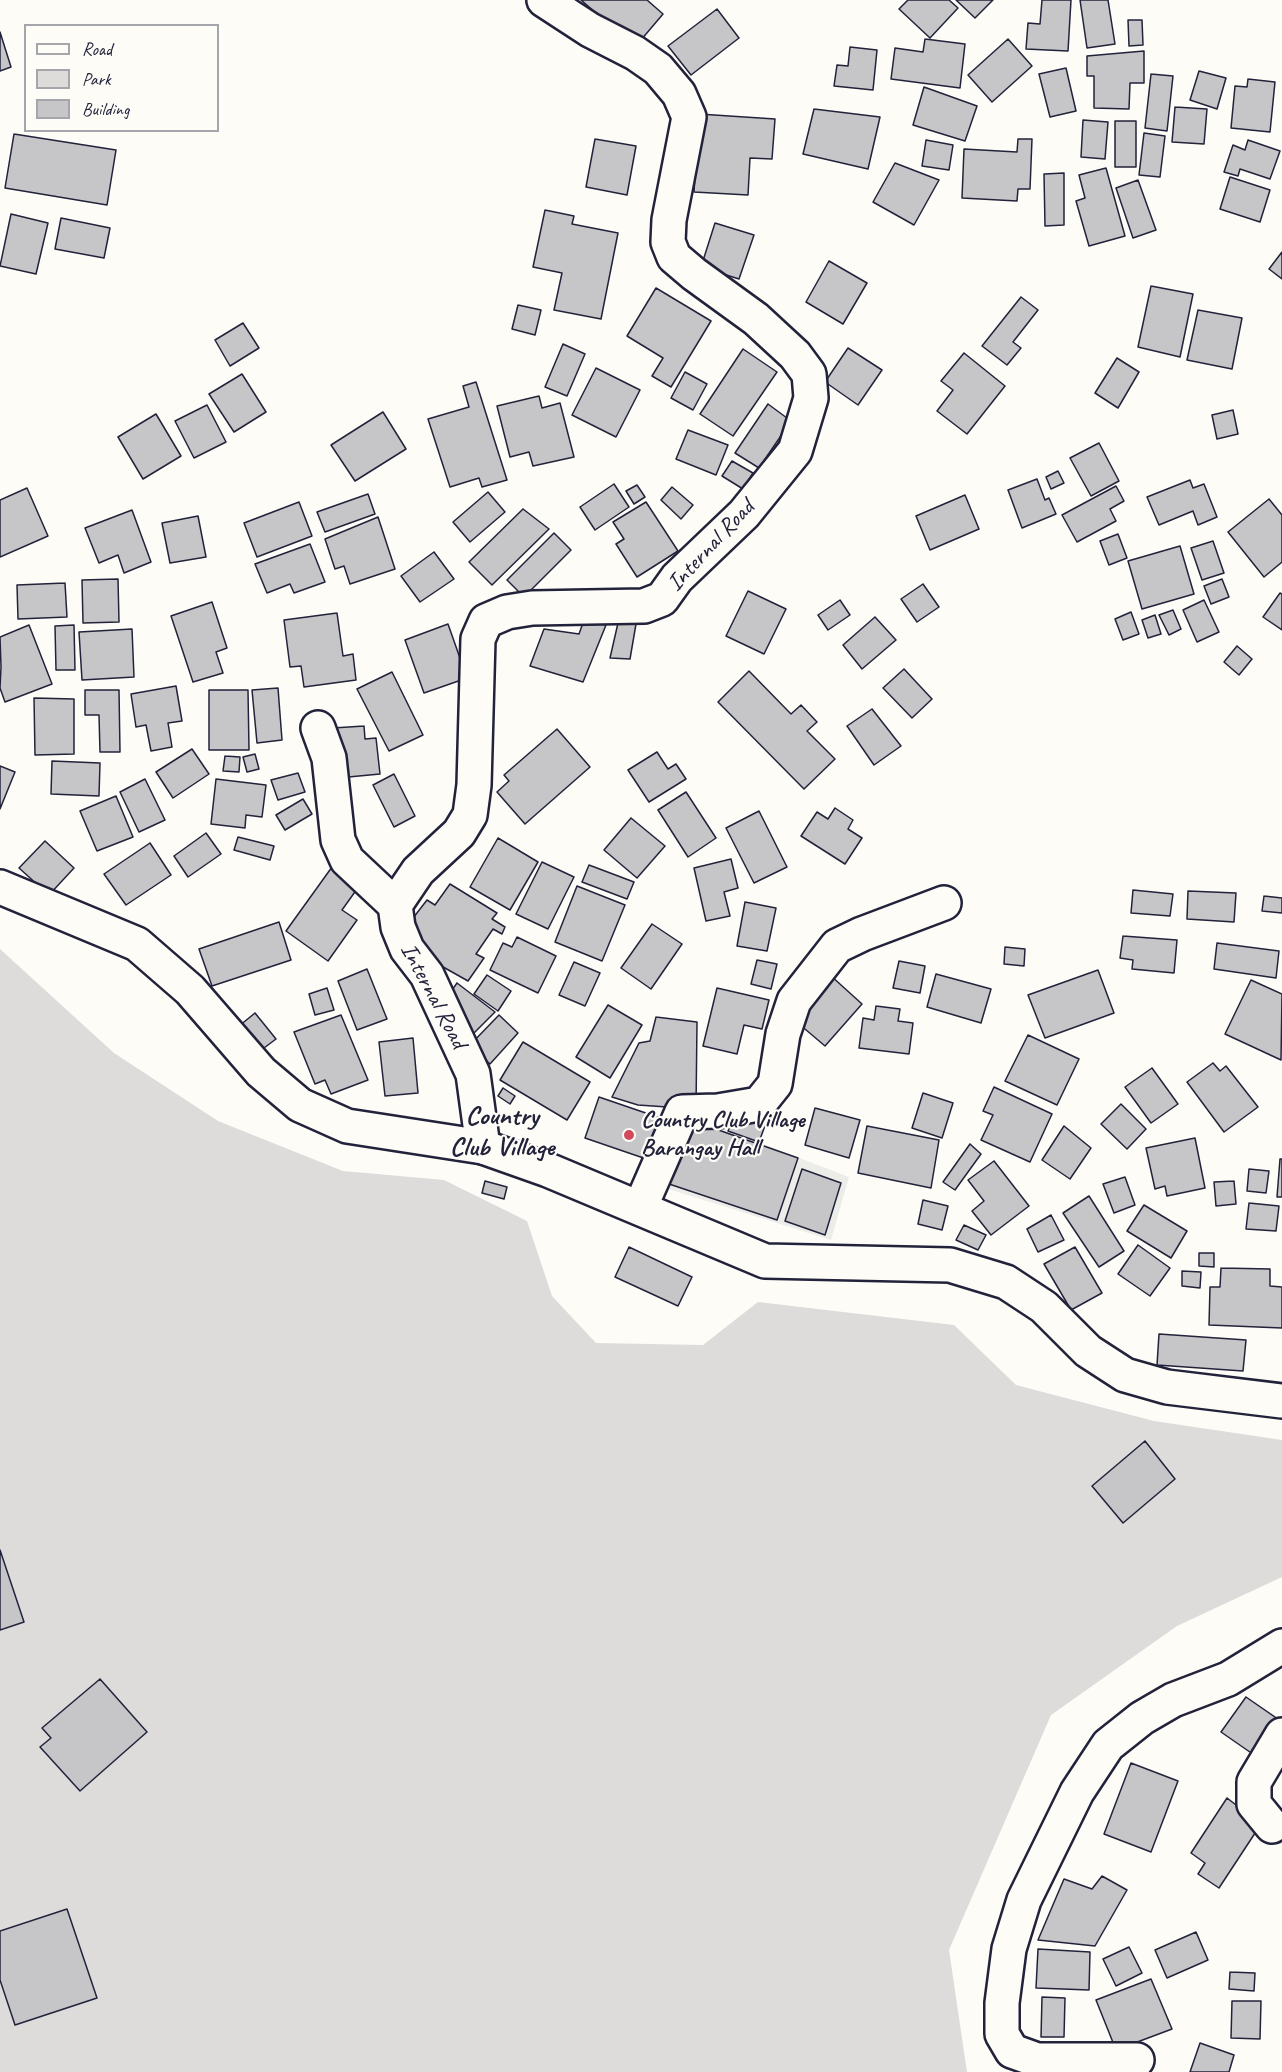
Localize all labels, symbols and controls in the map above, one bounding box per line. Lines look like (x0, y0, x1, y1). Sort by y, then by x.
legend (24, 24, 219, 132)
text: Road (82, 38, 112, 60)
text: Park (82, 68, 111, 90)
text: Building (82, 98, 129, 120)
street label: Internal Road (661, 494, 761, 598)
street label: Internal Road (393, 938, 473, 1054)
district label: Country Club Village (450, 1101, 554, 1164)
place label: Country Club Village Barangay Hall (641, 1107, 804, 1163)
marker: Country Club Village Barangay Hall (622, 1128, 636, 1142)

